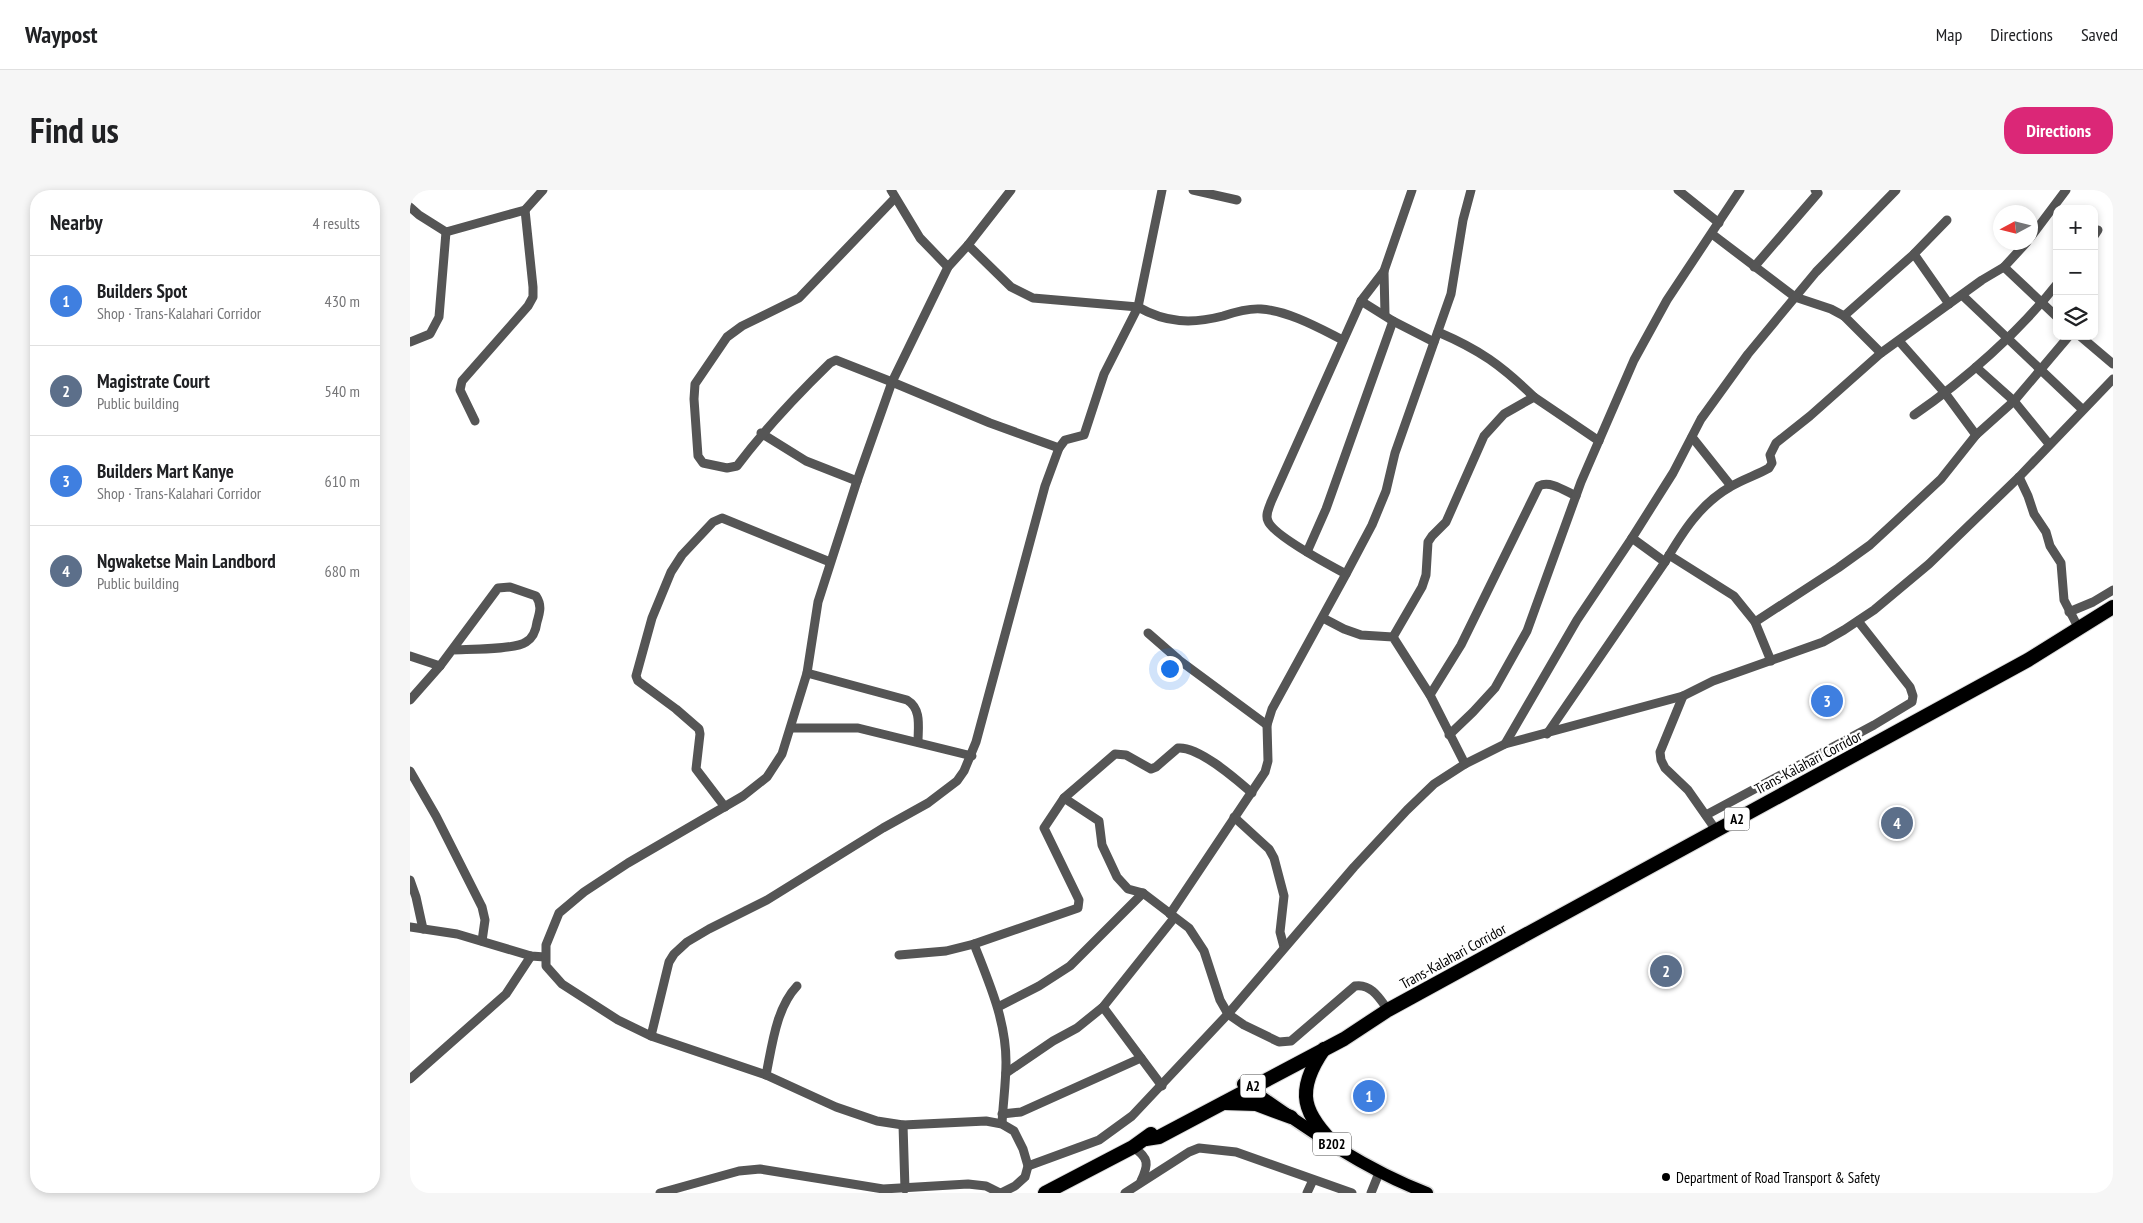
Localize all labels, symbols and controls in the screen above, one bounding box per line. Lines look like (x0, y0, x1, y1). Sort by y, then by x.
text: Waypost (25, 19, 98, 50)
text: Map (1936, 23, 1962, 46)
text: Directions (1990, 23, 2053, 46)
text: Saved (2081, 23, 2118, 46)
text: Find us (30, 107, 119, 153)
button: Directions (2004, 107, 2113, 154)
north arrow (1993, 205, 2038, 250)
map controls (2053, 205, 2098, 340)
button: + (2053, 205, 2098, 250)
text: Nearby (50, 209, 103, 236)
text: 4 results (313, 213, 360, 233)
button: − (2053, 250, 2098, 295)
text: Builders Spot (97, 279, 187, 303)
text: 1 (62, 291, 70, 311)
text: 430 m (325, 291, 360, 311)
button: layers (2053, 295, 2098, 340)
text: Shop · Trans-Kalahari Corridor (97, 303, 261, 323)
text: Magistrate Court (97, 369, 210, 393)
text: 2 (62, 381, 70, 401)
text: 540 m (325, 381, 360, 401)
text: Public building (97, 393, 179, 413)
text: Builders Mart Kanye (97, 459, 234, 483)
text: 3 (62, 471, 70, 491)
text: 610 m (325, 471, 360, 491)
text: Shop · Trans-Kalahari Corridor (97, 483, 261, 503)
text: Ngwaketse Main Landbord (97, 549, 276, 573)
text: 4 (62, 561, 70, 581)
text: 680 m (325, 561, 360, 581)
text: Public building (97, 573, 179, 593)
your location (1157, 656, 1183, 682)
pin: 3 (1811, 682, 1843, 720)
street label: Trans-Kalahari Corridor (1751, 725, 1866, 798)
pin: 4 (1881, 804, 1913, 842)
road number: A2 (1724, 808, 1750, 830)
street label: Trans-Kalahari Corridor (1396, 918, 1510, 993)
pin: 2 (1650, 952, 1682, 990)
road number: A2 (1240, 1074, 1266, 1098)
pin: 1 (1353, 1077, 1385, 1115)
road number: B202 (1313, 1132, 1351, 1156)
place label: Department of Road Transport & Safety (1676, 1168, 1880, 1187)
marker: Department of Road Transport & Safety (1660, 1171, 1672, 1183)

